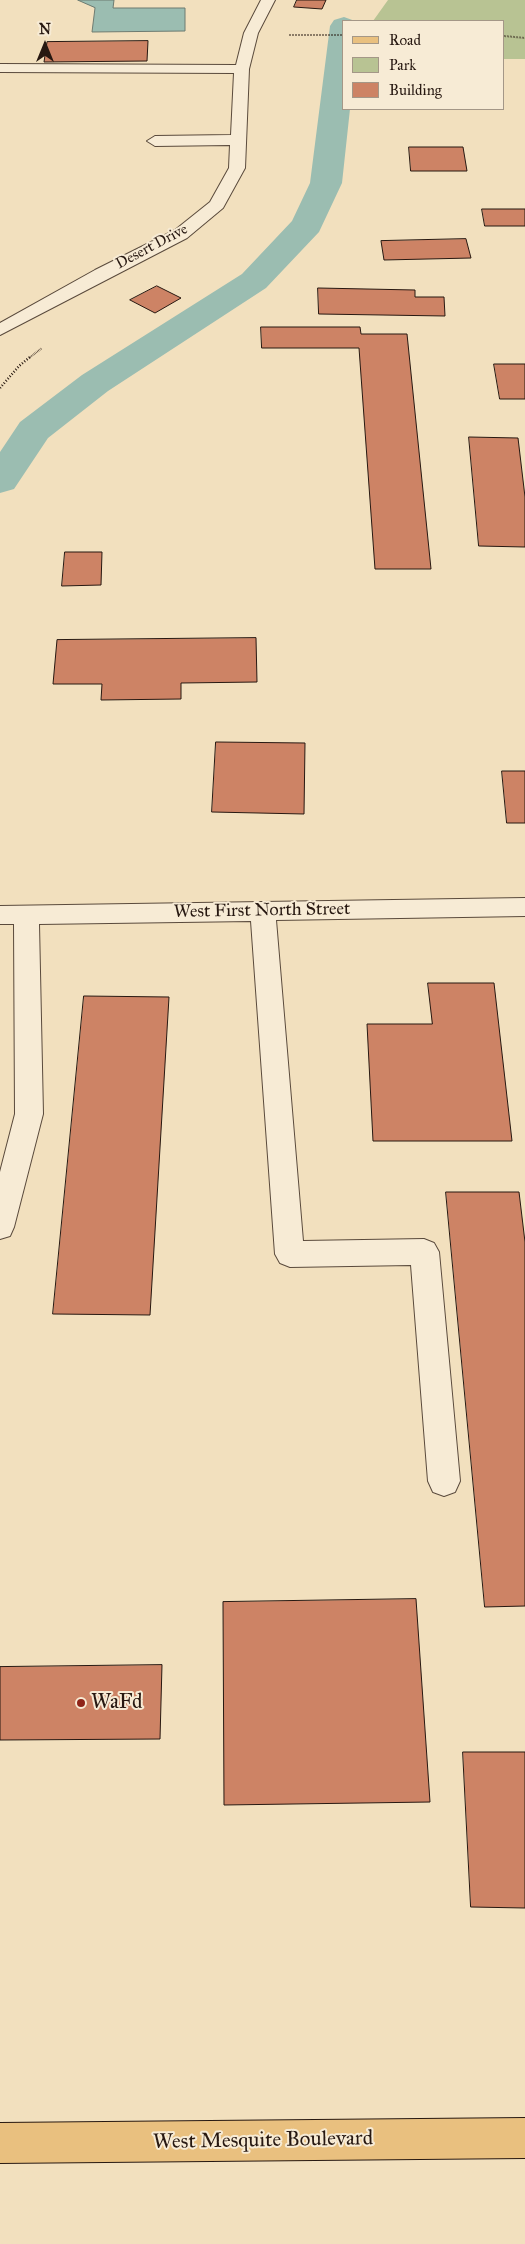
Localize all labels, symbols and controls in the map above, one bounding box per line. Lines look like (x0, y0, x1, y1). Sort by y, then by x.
north arrow (20, 20, 70, 70)
legend (342, 20, 505, 110)
text: N (39, 21, 51, 38)
text: Road (389, 31, 421, 49)
text: Park (389, 56, 416, 74)
text: Building (389, 81, 442, 99)
street label: Desert Drive (113, 221, 191, 273)
street label: West First North Street (173, 899, 351, 923)
place label: WaFd (91, 1690, 143, 1716)
marker: WaFd (75, 1697, 87, 1709)
street label: West Mesquite Boulevard (153, 2126, 373, 2156)

